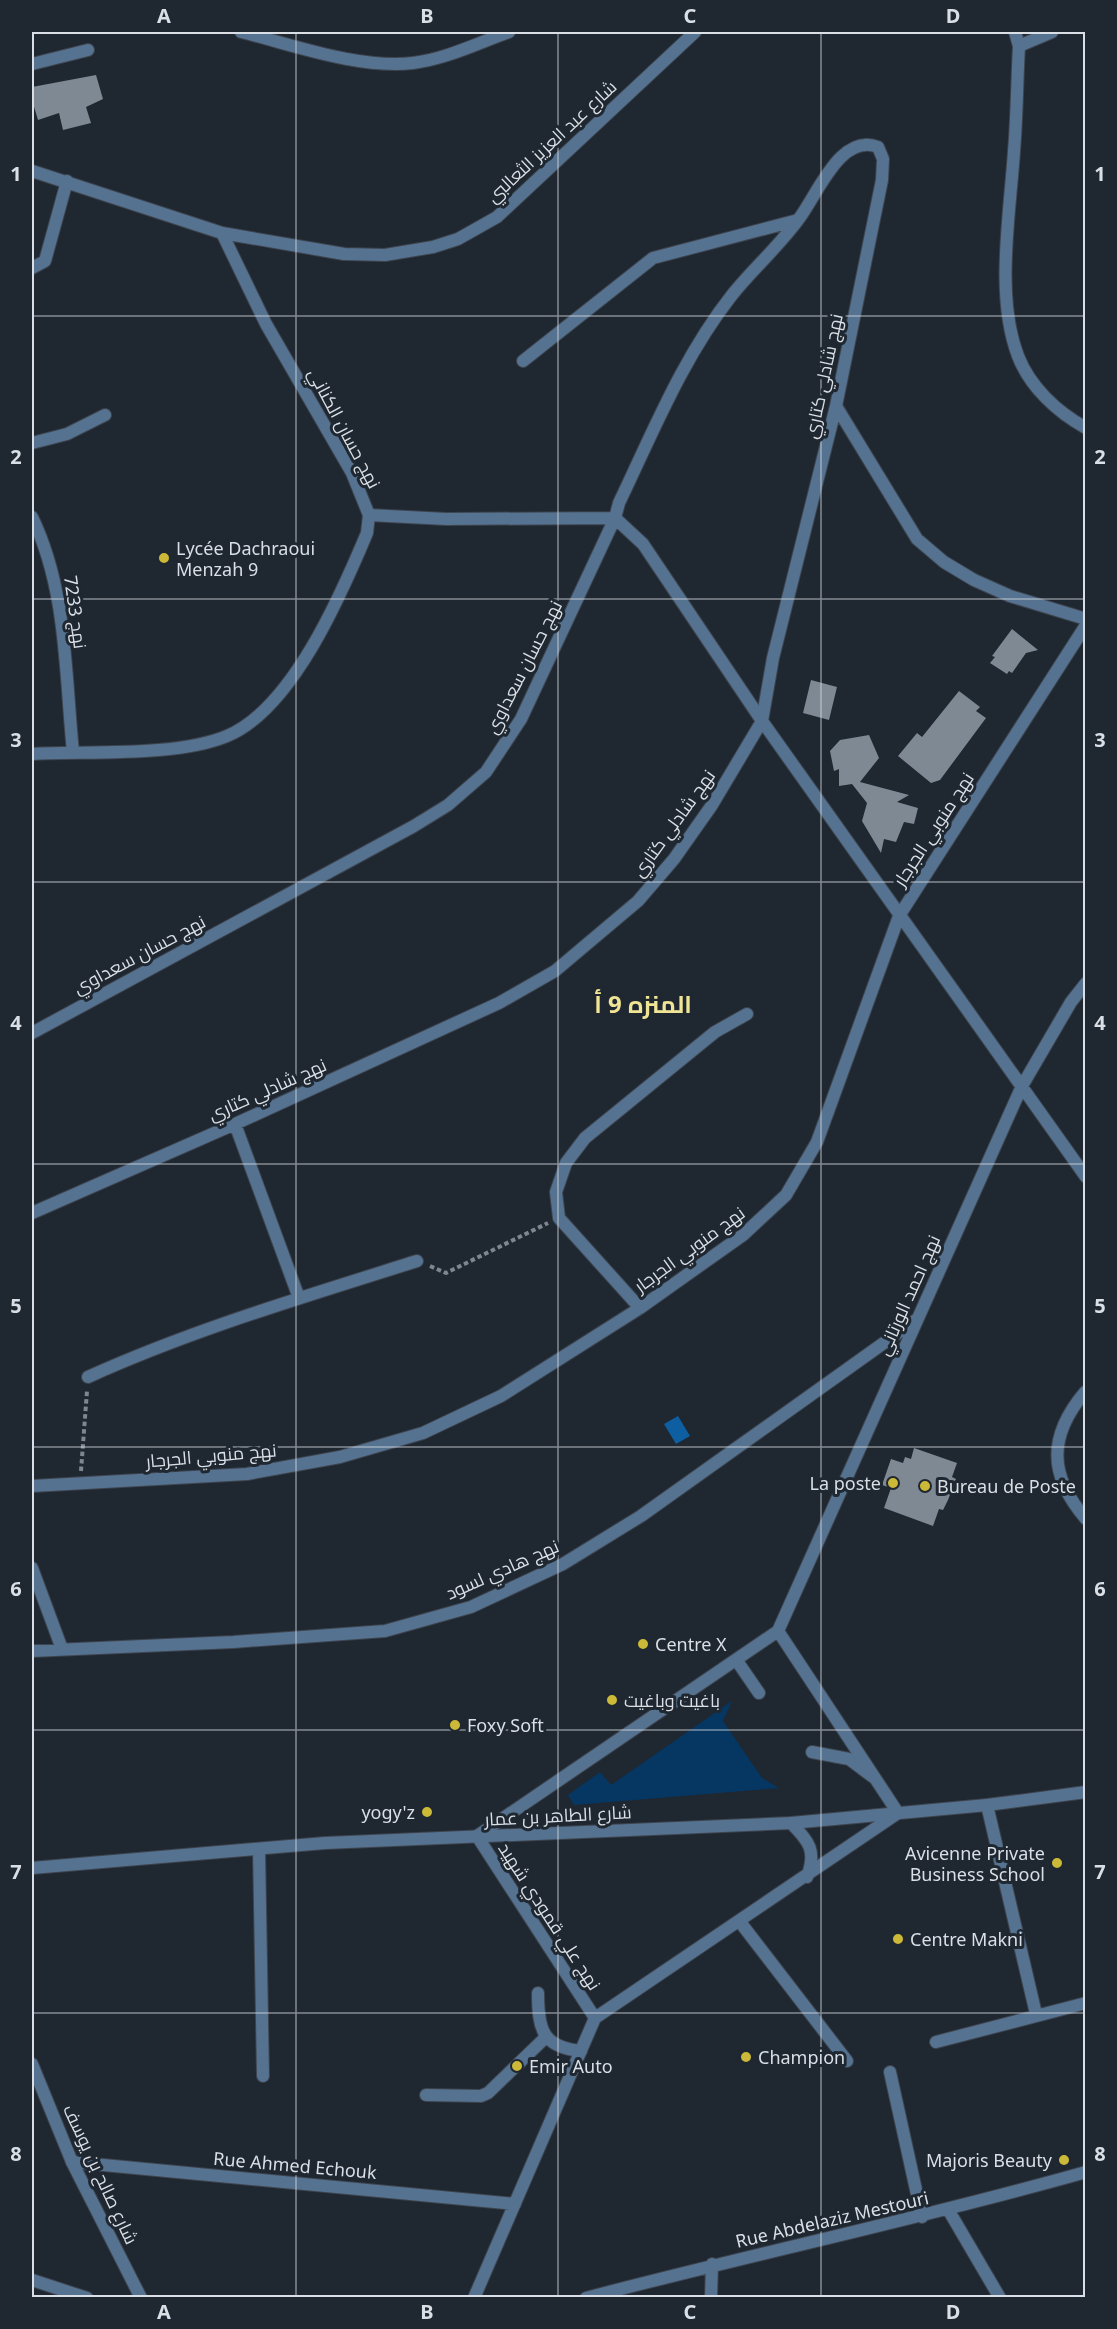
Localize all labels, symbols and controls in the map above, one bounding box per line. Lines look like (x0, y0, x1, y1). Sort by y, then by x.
text: A (157, 2, 171, 29)
text: B (420, 2, 434, 29)
text: C (684, 2, 697, 29)
text: D (946, 2, 960, 29)
street label: شارع عبد العزيز الثعالبي (481, 74, 623, 210)
text: 1 (10, 160, 22, 187)
text: 1 (1094, 160, 1106, 187)
street label: نهج شادلي كتاري (798, 311, 851, 441)
street label: نهج حسان الكناني (301, 364, 387, 494)
text: 2 (10, 443, 22, 470)
text: 2 (1094, 443, 1106, 470)
place label: Lycée Dachraoui Menzah 9 (176, 536, 315, 581)
marker: Lycée Dachraoui Menzah 9 (157, 551, 171, 565)
street label: نهج 7233 (58, 574, 93, 650)
street label: نهج حسان سعداوي (479, 596, 570, 739)
text: 3 (10, 726, 22, 753)
text: 3 (1094, 726, 1106, 753)
street label: نهج شادلي كتاري (626, 764, 723, 883)
street label: نهج منوبي الجرجار (887, 767, 981, 893)
street label: نهج حسان سعداوي (69, 909, 211, 1002)
district label: المنزه 9 أ (594, 987, 692, 1020)
text: 4 (10, 1009, 22, 1036)
text: 4 (1094, 1009, 1106, 1036)
street label: نهج شادلي كتاري (204, 1052, 331, 1129)
street label: نهج منوبي الجرجار (628, 1201, 751, 1300)
street label: نهج احمد الورتاني (871, 1231, 948, 1360)
text: 5 (10, 1292, 22, 1319)
text: 5 (1094, 1292, 1106, 1319)
street label: نهج منوبي الجرجار (144, 1437, 278, 1476)
place label: La poste (810, 1471, 881, 1495)
place label: Bureau de Poste (937, 1474, 1076, 1498)
marker: La poste (886, 1476, 900, 1490)
marker: Bureau de Poste (918, 1479, 932, 1493)
street label: نهج هادي لسود (442, 1533, 564, 1607)
text: 6 (10, 1575, 22, 1602)
text: 6 (1094, 1575, 1106, 1602)
place label: Centre X (655, 1632, 727, 1656)
marker: Centre X (636, 1637, 650, 1651)
place label: باغيت وباغيت (624, 1688, 720, 1712)
marker: باغيت وباغيت (605, 1693, 619, 1707)
place label: Foxy Soft (467, 1713, 544, 1737)
marker: Foxy Soft (448, 1718, 462, 1732)
street label: شارع الطاهر بن عمار (483, 1799, 632, 1832)
place label: yogy'z (361, 1800, 415, 1824)
marker: yogy'z (420, 1805, 434, 1819)
street label: نهج علي قمودي شهيد (491, 1837, 607, 1996)
place label: Avicenne Private Business School (905, 1841, 1045, 1886)
marker: Avicenne Private Business School (1050, 1856, 1064, 1870)
text: 7 (10, 1858, 22, 1885)
text: 7 (1094, 1858, 1106, 1885)
place label: Centre Makni (910, 1927, 1023, 1951)
marker: Centre Makni (891, 1932, 905, 1946)
place label: Champion (758, 2045, 845, 2069)
marker: Champion (739, 2050, 753, 2064)
place label: Emir Auto (529, 2054, 613, 2078)
marker: Emir Auto (510, 2059, 524, 2073)
street label: شارع صالح بن يوسف (57, 2100, 144, 2248)
text: 8 (10, 2140, 22, 2167)
text: 8 (1094, 2140, 1106, 2167)
street label: Rue Ahmed Echouk (212, 2146, 378, 2184)
place label: Majoris Beauty (926, 2148, 1053, 2172)
marker: Majoris Beauty (1057, 2153, 1071, 2167)
street label: Rue Abdelaziz Mestouri (733, 2185, 931, 2253)
text: A (157, 2298, 171, 2325)
text: B (420, 2298, 434, 2325)
text: C (684, 2298, 697, 2325)
text: D (946, 2298, 960, 2325)

